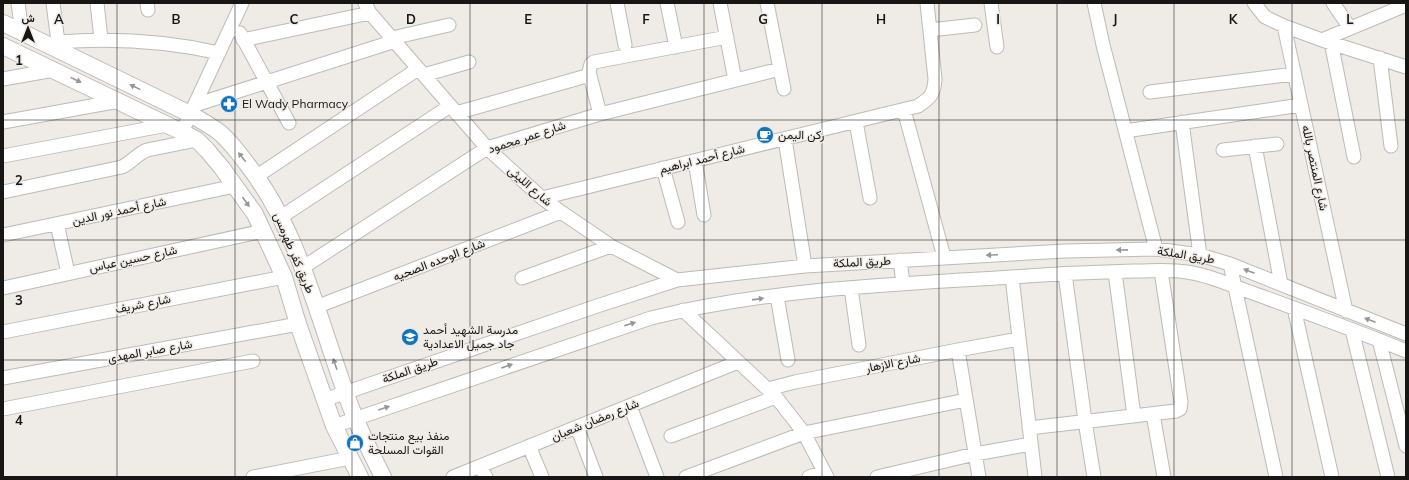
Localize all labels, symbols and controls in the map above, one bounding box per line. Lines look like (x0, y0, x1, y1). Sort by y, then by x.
north arrow (8, 8, 48, 48)
text: ش (21, 11, 35, 25)
text: A (54, 11, 64, 27)
text: B (172, 11, 181, 27)
text: C (290, 11, 299, 27)
text: D (406, 11, 416, 27)
text: E (524, 11, 532, 27)
text: F (642, 11, 650, 27)
text: G (758, 11, 768, 27)
text: H (876, 11, 886, 27)
text: I (996, 11, 1000, 27)
text: J (1113, 11, 1117, 27)
text: K (1229, 11, 1239, 27)
text: L (1346, 11, 1354, 27)
text: 1 (15, 52, 23, 68)
one-way arrow (71, 77, 82, 83)
one-way arrow (129, 84, 141, 90)
pharmacy icon: El Wady Pharmacy (219, 94, 239, 114)
place label: El Wady Pharmacy (242, 96, 349, 111)
street label: شارع عمر محمود (486, 117, 568, 158)
street label: شارع المنتصر بالله (1297, 124, 1332, 212)
cafe icon: ركن اليمن (755, 125, 775, 145)
place label: ركن اليمن (778, 127, 824, 143)
street label: شارع أحمد ابراهيم (658, 141, 747, 178)
one-way arrow (238, 152, 246, 163)
street label: شارع الليثى (504, 162, 556, 210)
text: 2 (15, 172, 23, 188)
street label: شارع أحمد نور الدين (70, 193, 168, 230)
one-way arrow (242, 197, 250, 207)
street label: طريق كفر طهرمس (270, 210, 318, 296)
street label: شارع الوحده الصحيه (391, 235, 488, 286)
street label: شارع حسين عباس (87, 242, 179, 277)
street label: طريق الملكة (1156, 243, 1216, 267)
one-way arrow (1115, 247, 1128, 253)
one-way arrow (986, 251, 998, 258)
street label: طريق الملكة (833, 252, 891, 272)
one-way arrow (1244, 268, 1255, 274)
street label: شارع شريف (114, 291, 172, 318)
text: 3 (15, 292, 23, 308)
one-way arrow (751, 296, 764, 302)
one-way arrow (1363, 317, 1375, 323)
one-way arrow (625, 321, 637, 327)
place label: مدرسة الشهيد أحمد جاد جميل الاعدادية (423, 322, 518, 352)
school or university icon: مدرسة الشهيد أحمد جاد جميل الاعدادية (400, 327, 420, 347)
street label: شارع صابر المهدى (106, 336, 194, 367)
street label: شارع الازهار (863, 350, 922, 377)
street label: طريق الملكة (380, 353, 440, 387)
one-way arrow (332, 358, 338, 370)
one-way arrow (502, 363, 514, 369)
street label: شارع رمضان شعبان (549, 395, 642, 446)
one-way arrow (379, 405, 391, 411)
text: 4 (15, 412, 23, 428)
place label: منفذ بيع منتجات القوات المسلحة (368, 428, 449, 458)
shop icon: منفذ بيع منتجات القوات المسلحة (345, 433, 365, 453)

